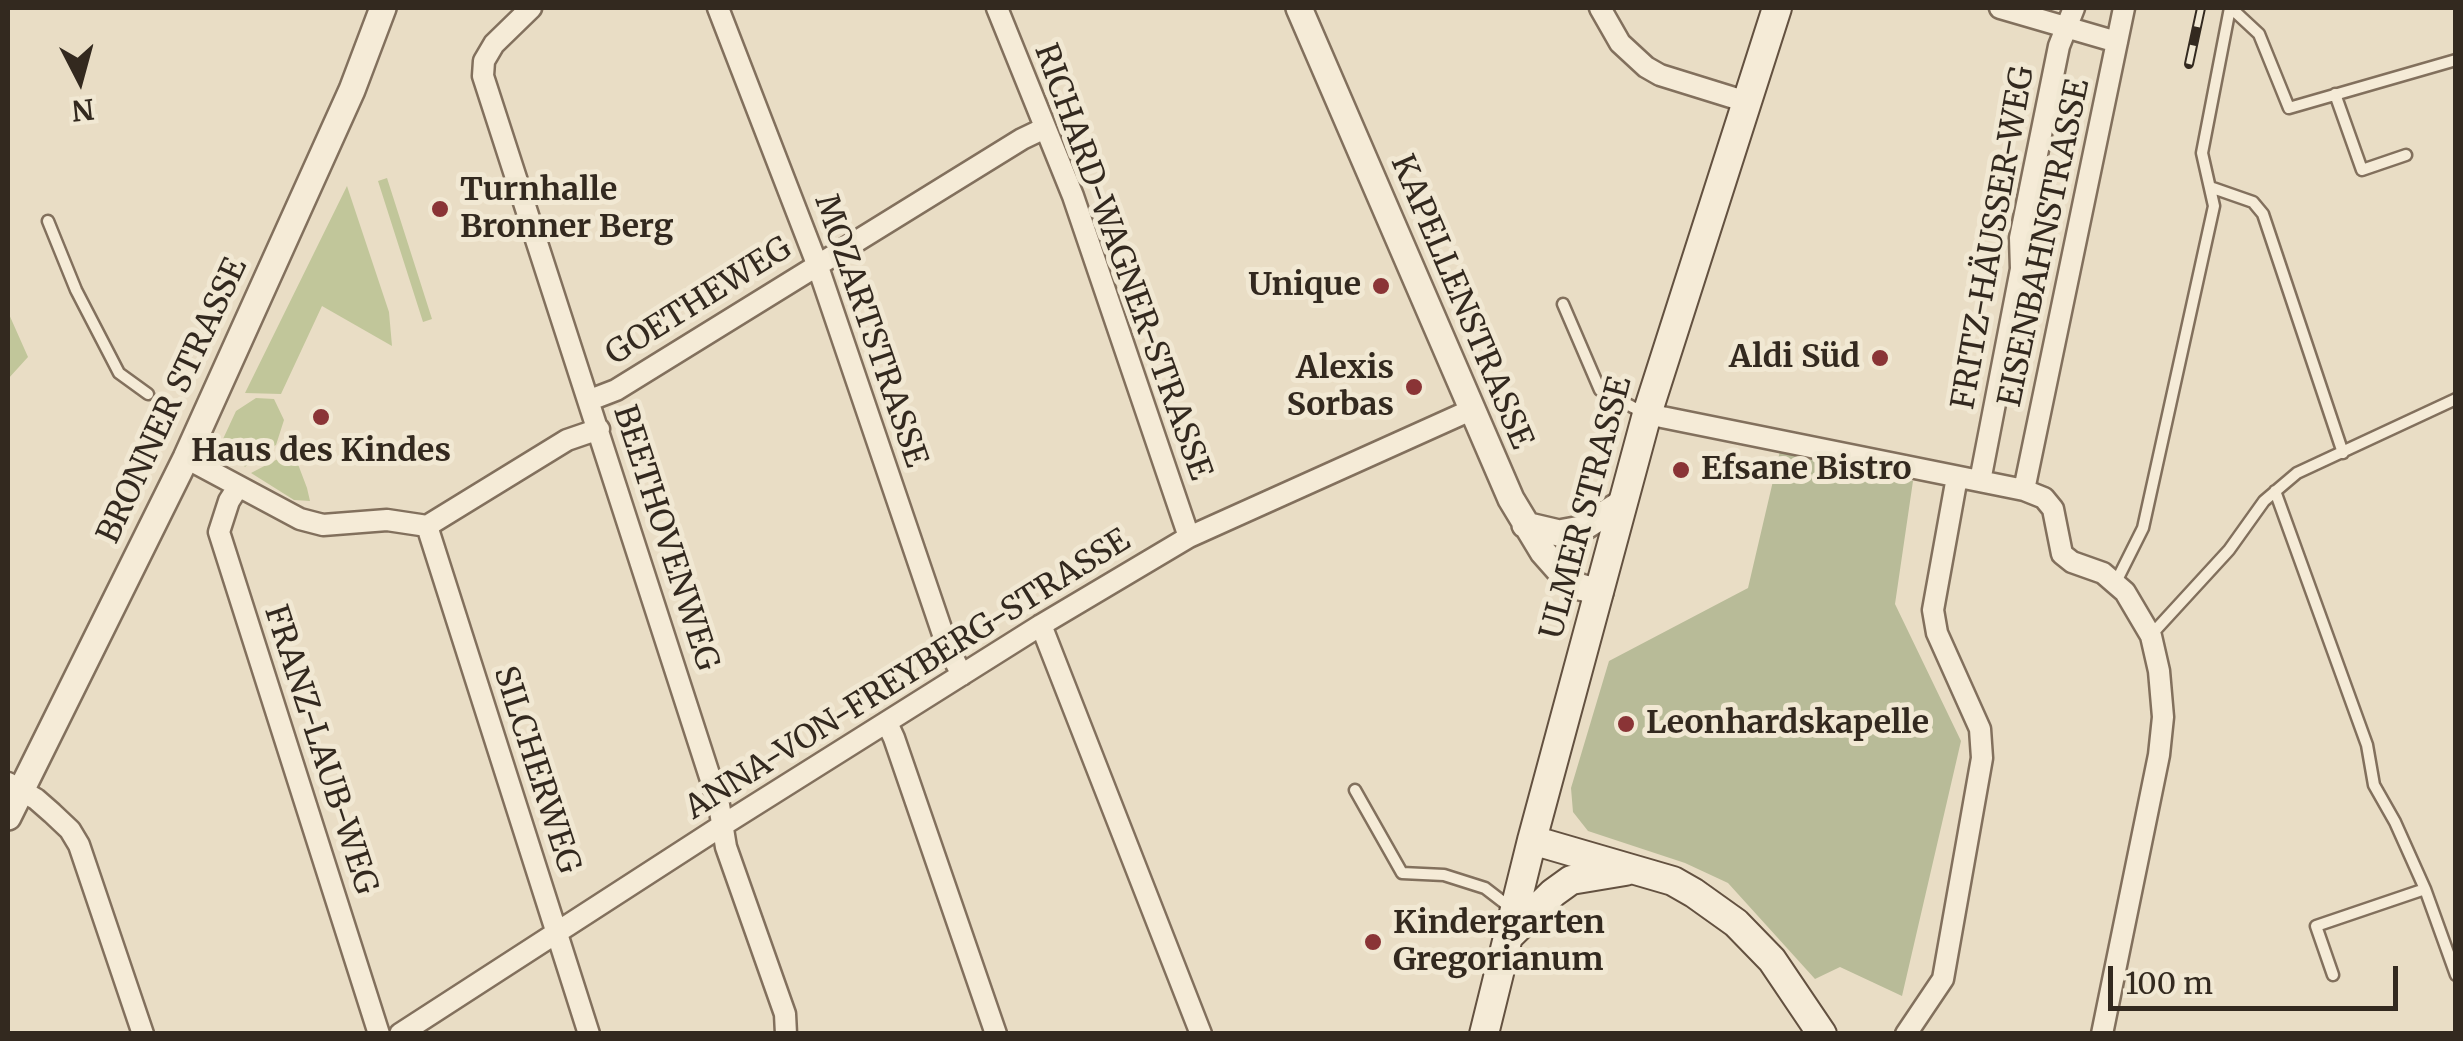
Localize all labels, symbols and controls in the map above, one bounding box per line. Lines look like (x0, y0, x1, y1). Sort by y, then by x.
north arrow (30, 30, 130, 130)
street label: RICHARD-WAGNER-STRASSE (1025, 39, 1219, 485)
street label: FRITZ-HÄUSSER-WEG (1945, 64, 2043, 412)
street label: EISENBAHNSTRASSE (1992, 76, 2098, 410)
text: N (70, 91, 96, 129)
street label: KAPELLENSTRASSE (1382, 149, 1540, 455)
place label: Turnhalle Bronner Berg (460, 172, 673, 247)
street label: MOZARTSTRASSE (805, 190, 935, 472)
marker: Turnhalle Bronner Berg (429, 198, 451, 220)
street label: GOETHEWEG (599, 230, 799, 374)
street label: BRONNER STRASSE (90, 252, 256, 550)
place label: Unique (1248, 267, 1361, 305)
marker: Unique (1370, 275, 1392, 297)
place label: Aldi Süd (1729, 339, 1860, 377)
marker: Aldi Süd (1869, 347, 1891, 369)
place label: Alexis Sorbas (1286, 350, 1394, 425)
street label: ULMER STRASSE (1534, 373, 1640, 643)
marker: Alexis Sorbas (1403, 376, 1425, 398)
street label: BEETHOVENWEG (604, 401, 726, 675)
marker: Haus des Kindes (310, 406, 332, 428)
place label: Haus des Kindes (191, 433, 451, 471)
place label: Efsane Bistro (1701, 451, 1912, 489)
marker: Efsane Bistro (1670, 459, 1692, 481)
street label: ANNA-VON-FREYBERG-STRASSE (679, 522, 1137, 828)
street label: FRANZ-LAUB-WEG (255, 601, 385, 899)
street label: SILCHERWEG (485, 662, 587, 878)
place label: Leonhardskapelle (1646, 705, 1929, 743)
marker: Leonhardskapelle (1615, 713, 1637, 735)
place label: Kindergarten Gregorianum (1393, 905, 1605, 980)
marker: Kindergarten Gregorianum (1362, 931, 1384, 953)
scale bar (2113, 946, 2403, 1008)
text: 100 m (2125, 964, 2213, 1002)

